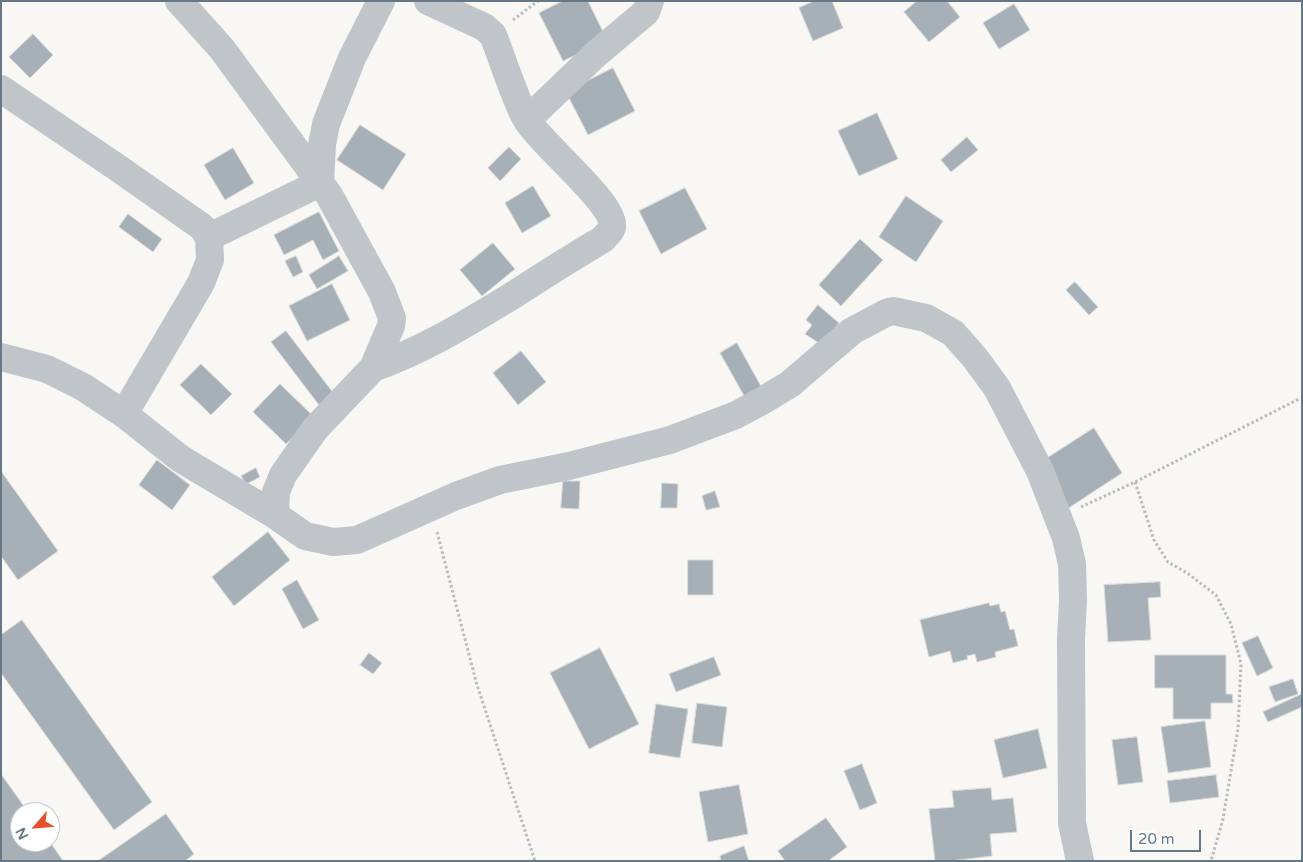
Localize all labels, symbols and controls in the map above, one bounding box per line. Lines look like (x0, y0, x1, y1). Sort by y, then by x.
north arrow (10, 802, 60, 852)
scale bar (1133, 820, 1204, 852)
text: N (12, 825, 32, 842)
text: 20 m (1138, 830, 1175, 848)

